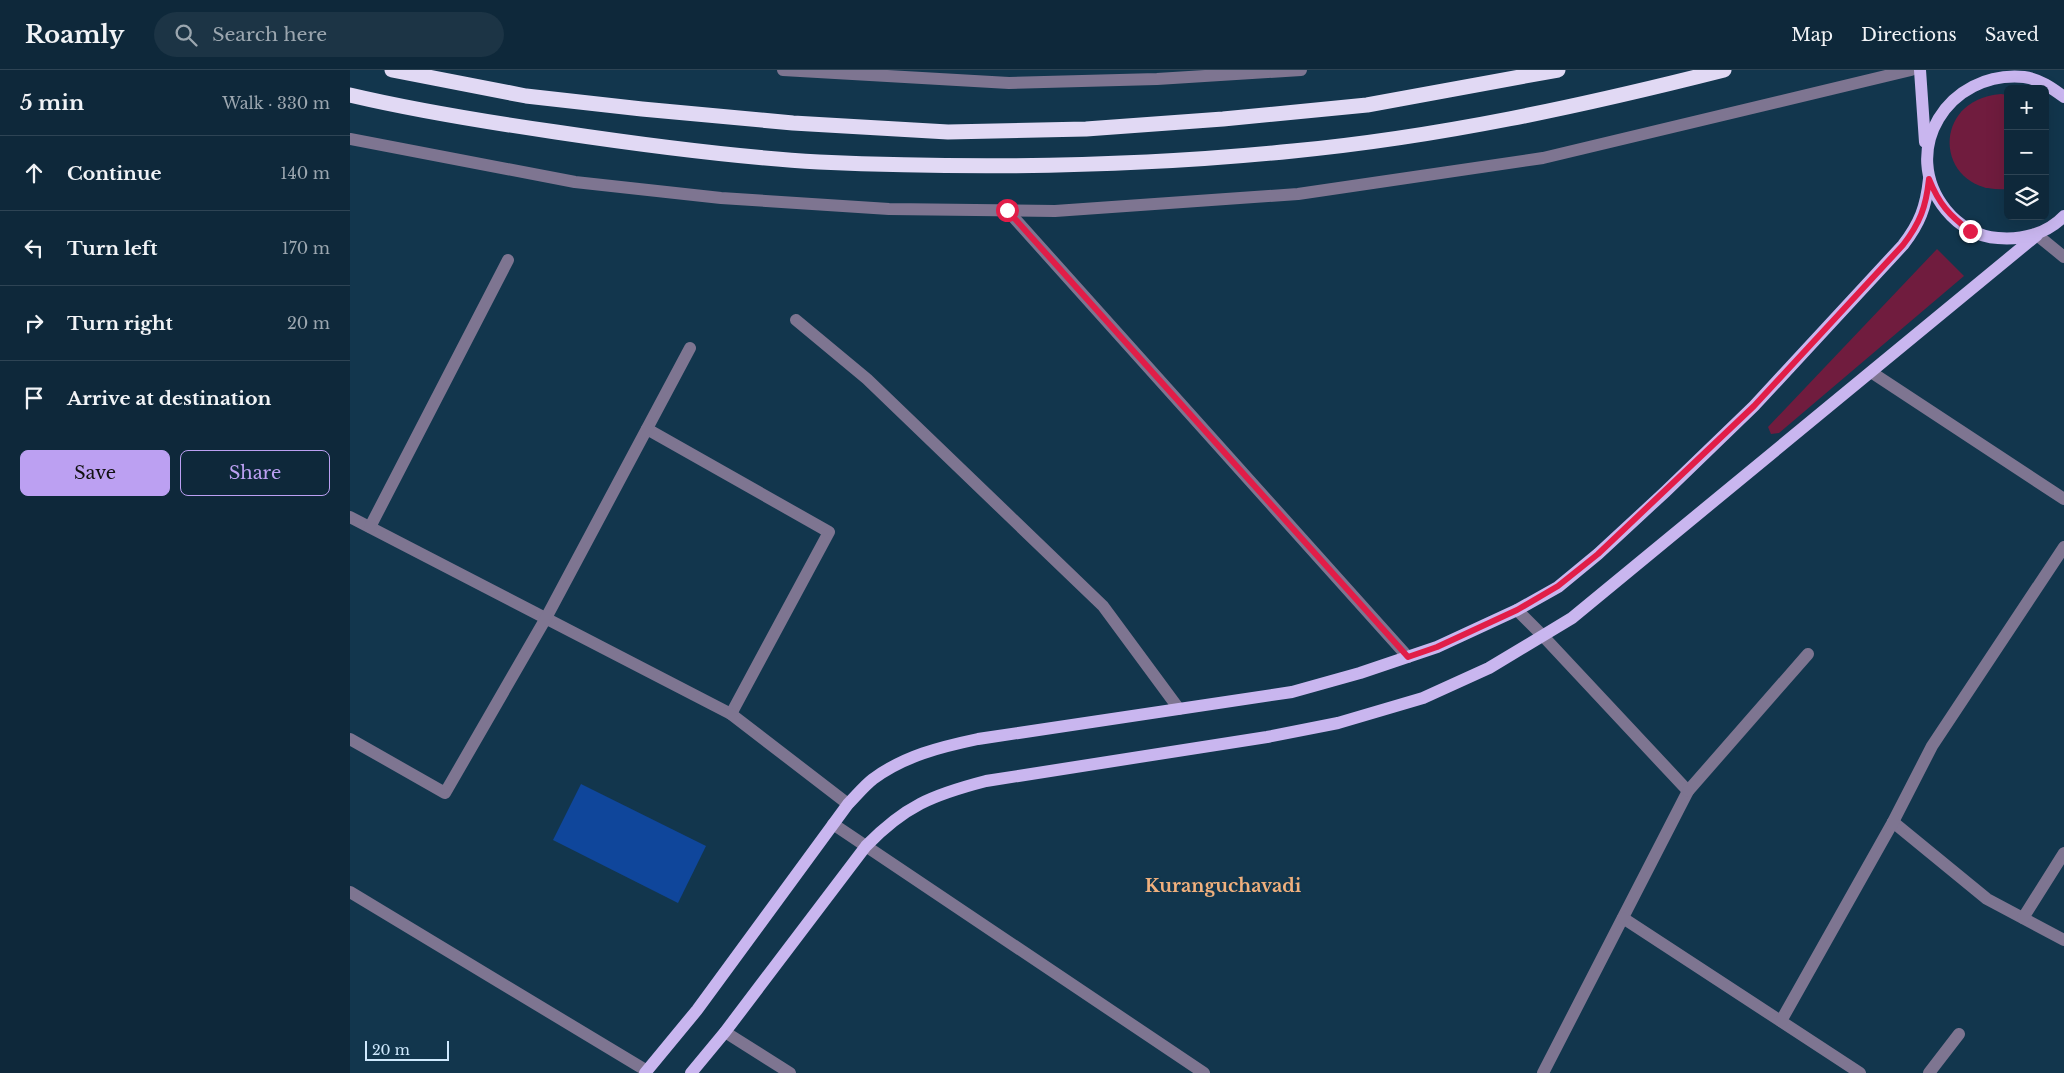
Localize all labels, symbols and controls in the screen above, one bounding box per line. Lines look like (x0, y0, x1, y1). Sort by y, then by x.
search box (154, 12, 504, 57)
text: Roamly (25, 20, 124, 49)
icon: search (172, 21, 200, 49)
text: Search here (212, 23, 327, 46)
text: Map (1791, 24, 1833, 46)
text: Directions (1861, 24, 1957, 46)
text: Saved (1985, 24, 2039, 46)
map controls (2004, 85, 2049, 220)
button: + (2004, 85, 2049, 130)
text: 5 min (20, 90, 84, 116)
text: Walk · 330 m (222, 93, 330, 113)
button: − (2004, 130, 2049, 175)
icon: ahead (20, 159, 48, 187)
text: Continue (67, 162, 162, 185)
text: 140 m (280, 163, 330, 183)
button: layers (2004, 175, 2049, 220)
route start (996, 199, 1019, 222)
route end (1959, 220, 1982, 243)
icon: left (20, 234, 48, 262)
text: Turn left (67, 237, 158, 260)
text: 170 m (282, 238, 330, 258)
icon: right (20, 309, 48, 337)
text: Turn right (67, 312, 173, 335)
text: 20 m (287, 313, 330, 333)
icon: arrive (20, 384, 48, 412)
text: Arrive at destination (67, 387, 271, 410)
button: Save (20, 450, 170, 496)
button: Share (180, 450, 330, 496)
district label: Kuranguchavadi (1145, 875, 1302, 897)
scale bar (365, 1038, 449, 1061)
text: 20 m (372, 1041, 410, 1059)

